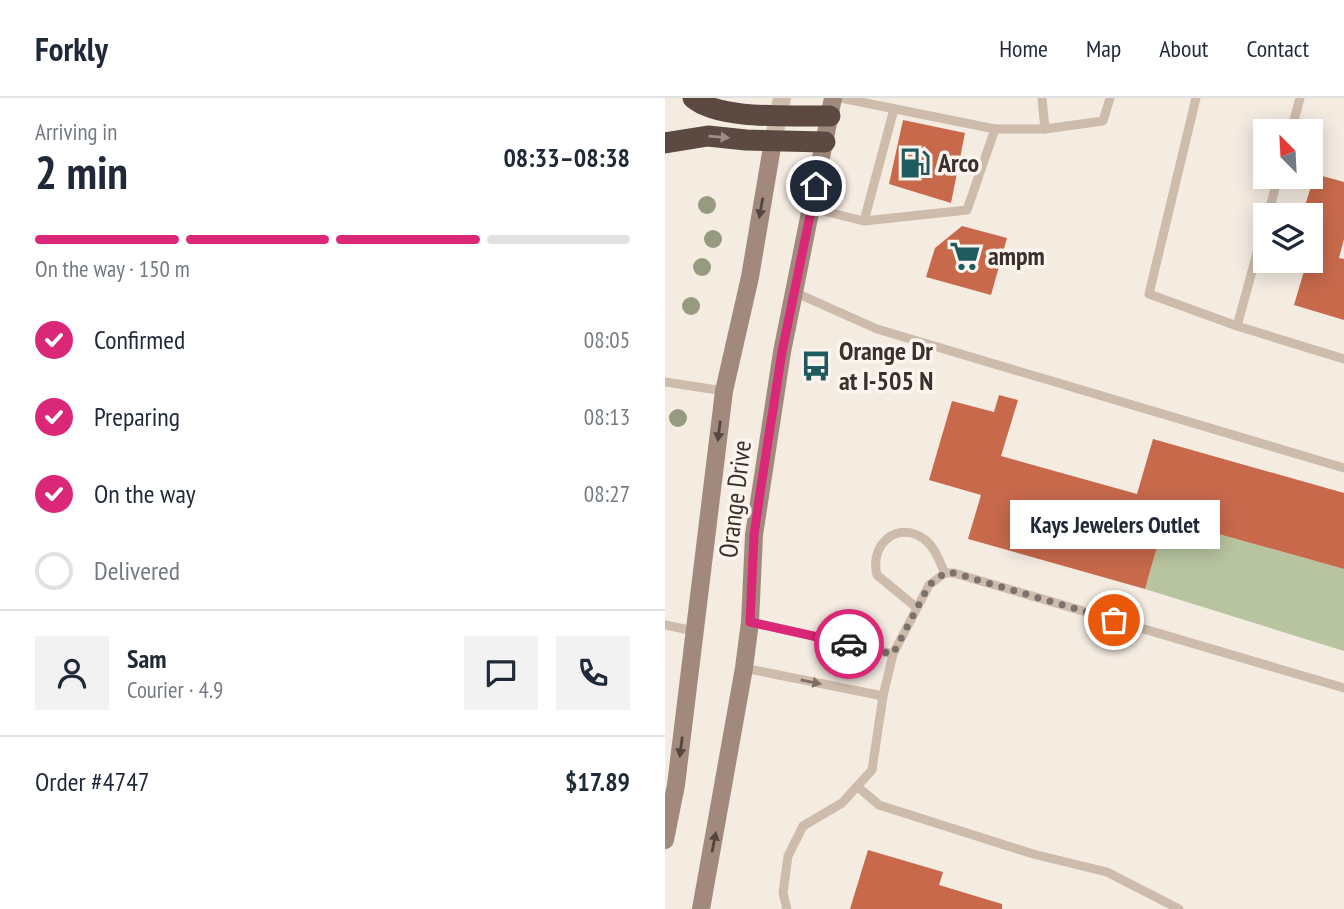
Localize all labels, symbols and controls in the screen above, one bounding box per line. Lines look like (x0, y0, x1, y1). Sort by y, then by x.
text: Forkly (35, 27, 108, 70)
text: Home (999, 33, 1048, 64)
text: Map (1086, 33, 1121, 64)
text: About (1159, 33, 1208, 64)
text: Contact (1246, 33, 1309, 64)
text: Arriving in (35, 117, 117, 146)
north arrow (1253, 119, 1323, 189)
map controls (1253, 119, 1323, 273)
one-way arrow (708, 132, 730, 143)
text: 08:33–08:38 (503, 141, 630, 174)
text: 2 min (35, 142, 128, 202)
fuel station icon: Arco (898, 146, 932, 180)
place label: Arco (937, 146, 979, 179)
pin (786, 156, 846, 216)
icon: home (797, 167, 835, 205)
one-way arrow (755, 197, 766, 219)
button: layers (1253, 203, 1323, 273)
supermarket icon: ampm (948, 239, 982, 273)
place label: ampm (988, 239, 1045, 272)
text: On the way · 150 m (35, 254, 190, 283)
icon: check (35, 321, 73, 359)
text: Confirmed (94, 323, 185, 356)
text: 08:05 (584, 325, 630, 354)
place label: Orange Dr at I-505 N (839, 334, 933, 397)
bus stop icon: Orange Dr at I-505 N (799, 349, 833, 383)
icon: check (35, 398, 73, 436)
text: Preparing (94, 400, 180, 433)
text: 08:13 (584, 402, 630, 431)
one-way arrow (713, 421, 724, 443)
street label: Orange Drive (711, 438, 758, 559)
icon: check (35, 475, 73, 513)
text: On the way (94, 477, 196, 510)
text: 08:27 (584, 479, 630, 508)
callout: Kays Jewelers Outlet (1009, 501, 1219, 550)
text: Kays Jewelers Outlet (1030, 510, 1200, 539)
text: Delivered (94, 554, 180, 587)
pin (1084, 590, 1144, 650)
icon: bag (1095, 601, 1133, 639)
courier (814, 609, 884, 679)
icon: car (830, 625, 868, 663)
button: person (35, 636, 109, 710)
button: chat (464, 636, 538, 710)
button: phone (556, 636, 630, 710)
text: Sam (127, 642, 166, 675)
text: Courier · 4.9 (127, 675, 223, 704)
one-way arrow (800, 676, 822, 687)
one-way arrow (675, 736, 686, 758)
text: Order #4747 (35, 765, 150, 798)
text: $17.89 (565, 765, 630, 798)
one-way arrow (709, 831, 720, 853)

